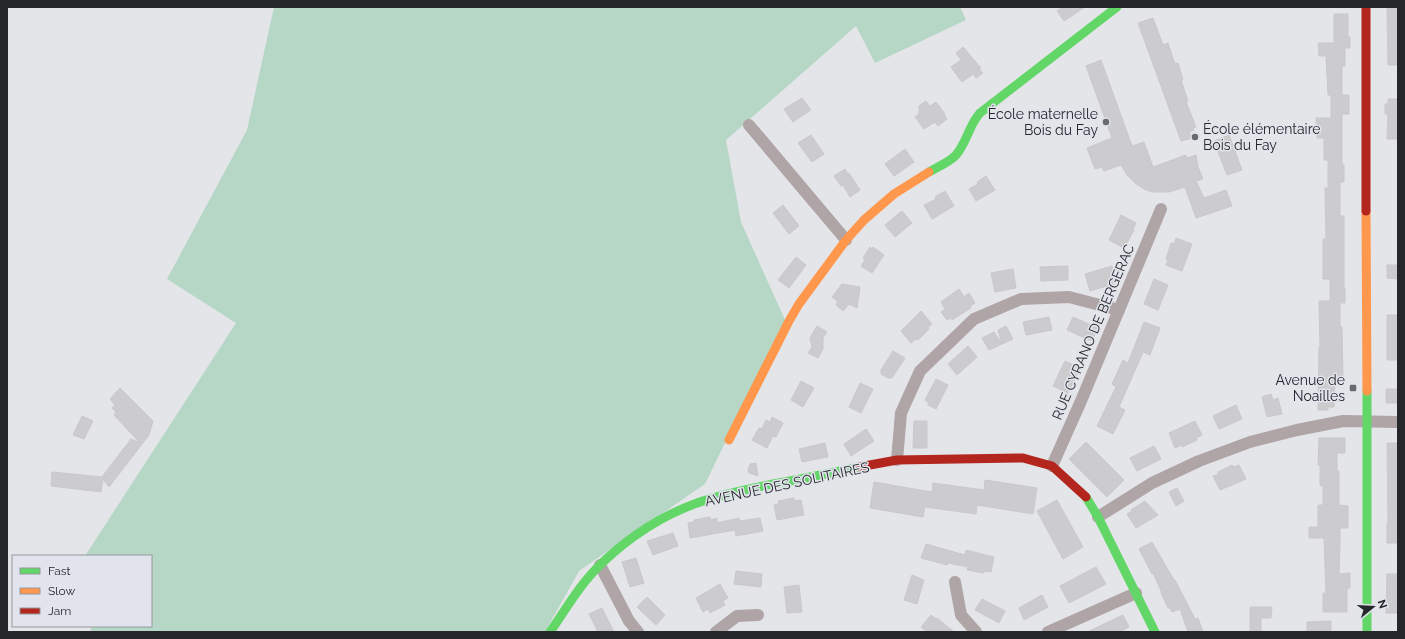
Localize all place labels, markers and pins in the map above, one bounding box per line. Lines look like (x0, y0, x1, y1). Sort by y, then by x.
place label: École maternelle Bois du Fay (988, 105, 1098, 138)
marker: École maternelle Bois du Fay (1101, 117, 1111, 127)
place label: École élémentaire Bois du Fay (1203, 120, 1321, 153)
marker: École élémentaire Bois du Fay (1190, 132, 1200, 142)
place label: Avenue de Noailles (1275, 372, 1345, 404)
marker: Avenue de Noailles (1348, 383, 1358, 393)

